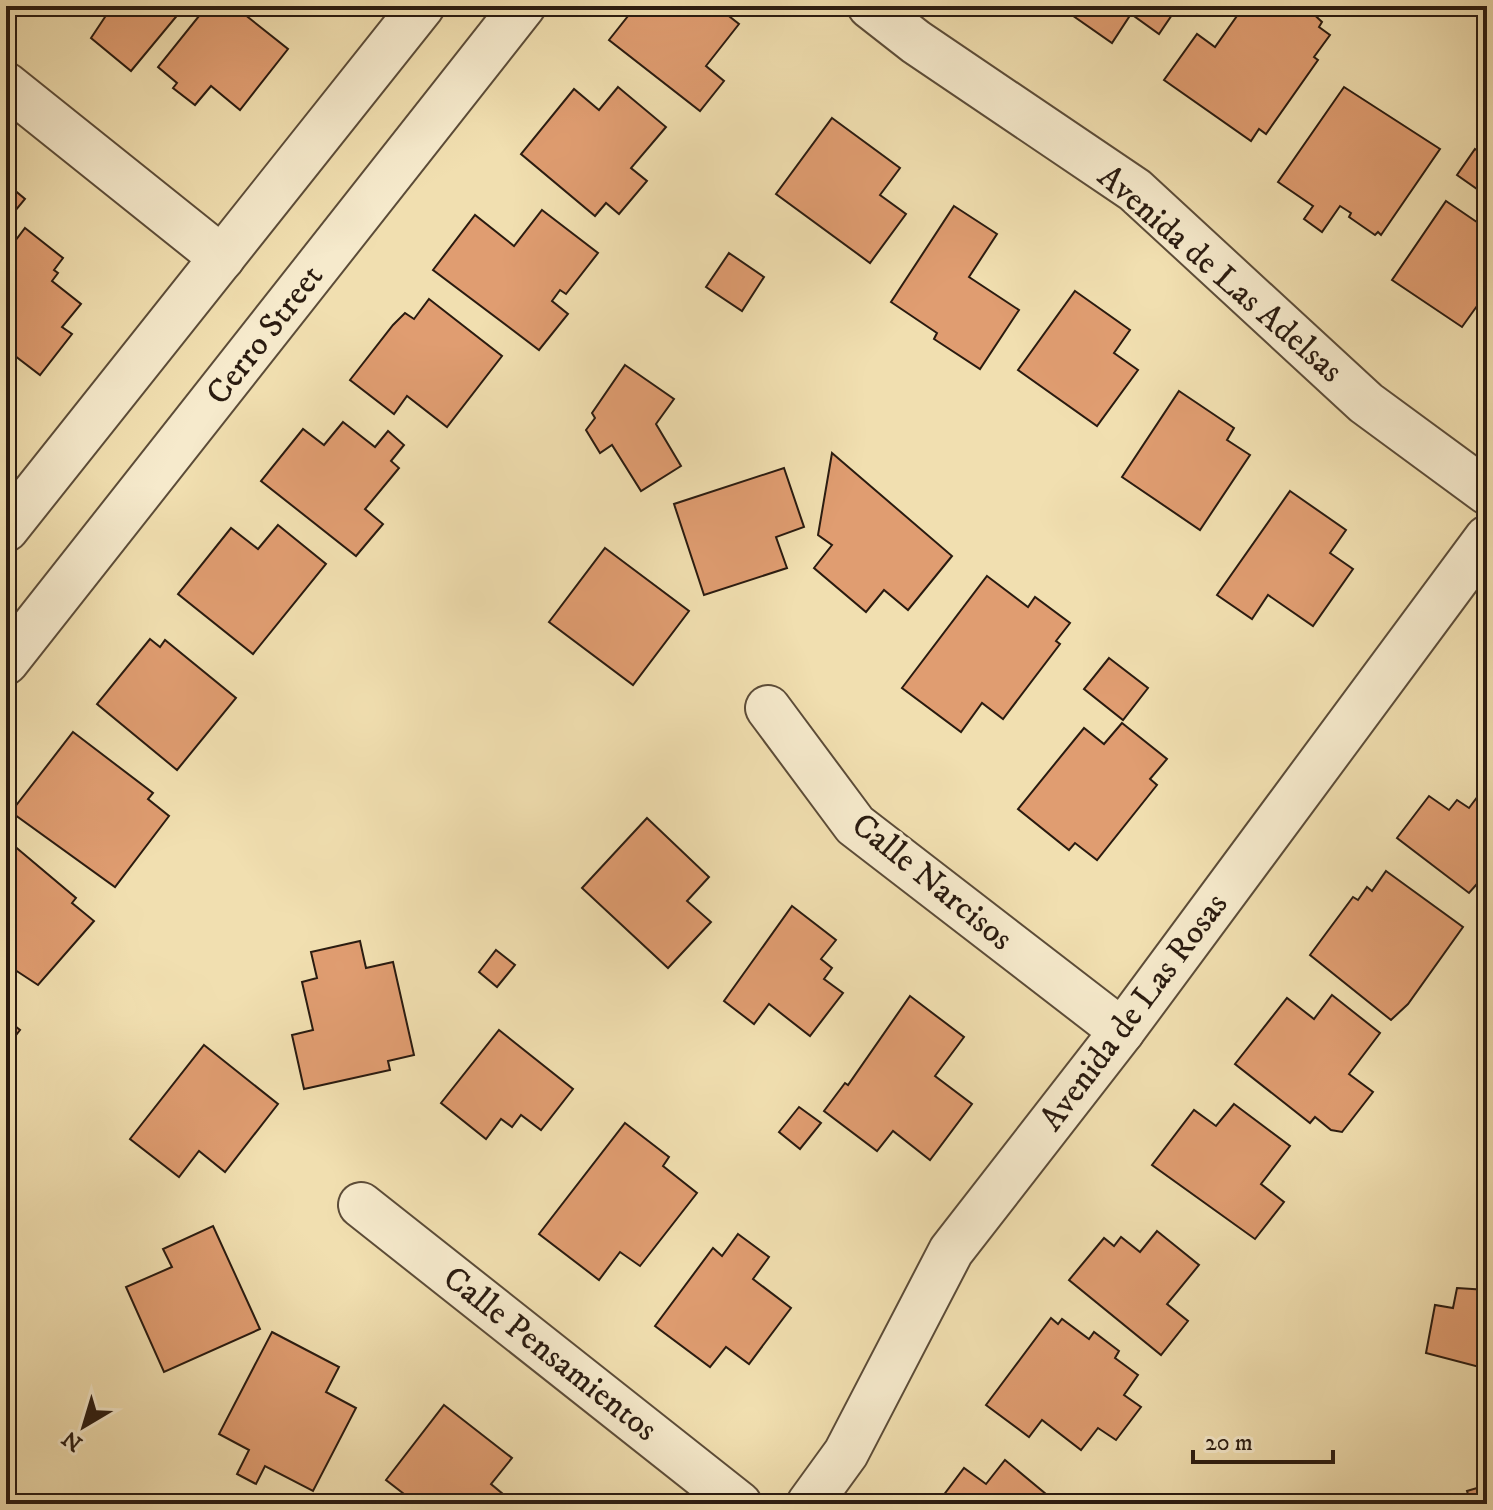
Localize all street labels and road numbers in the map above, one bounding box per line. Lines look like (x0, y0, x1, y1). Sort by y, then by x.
street label: Avenida de Las Adelsas (1089, 156, 1351, 392)
street label: Cerro Street (197, 256, 333, 413)
street label: Calle Narcisos (843, 804, 1021, 960)
street label: Avenida de Las Rosas (1031, 885, 1237, 1139)
street label: Calle Pensamientos (434, 1257, 666, 1451)

